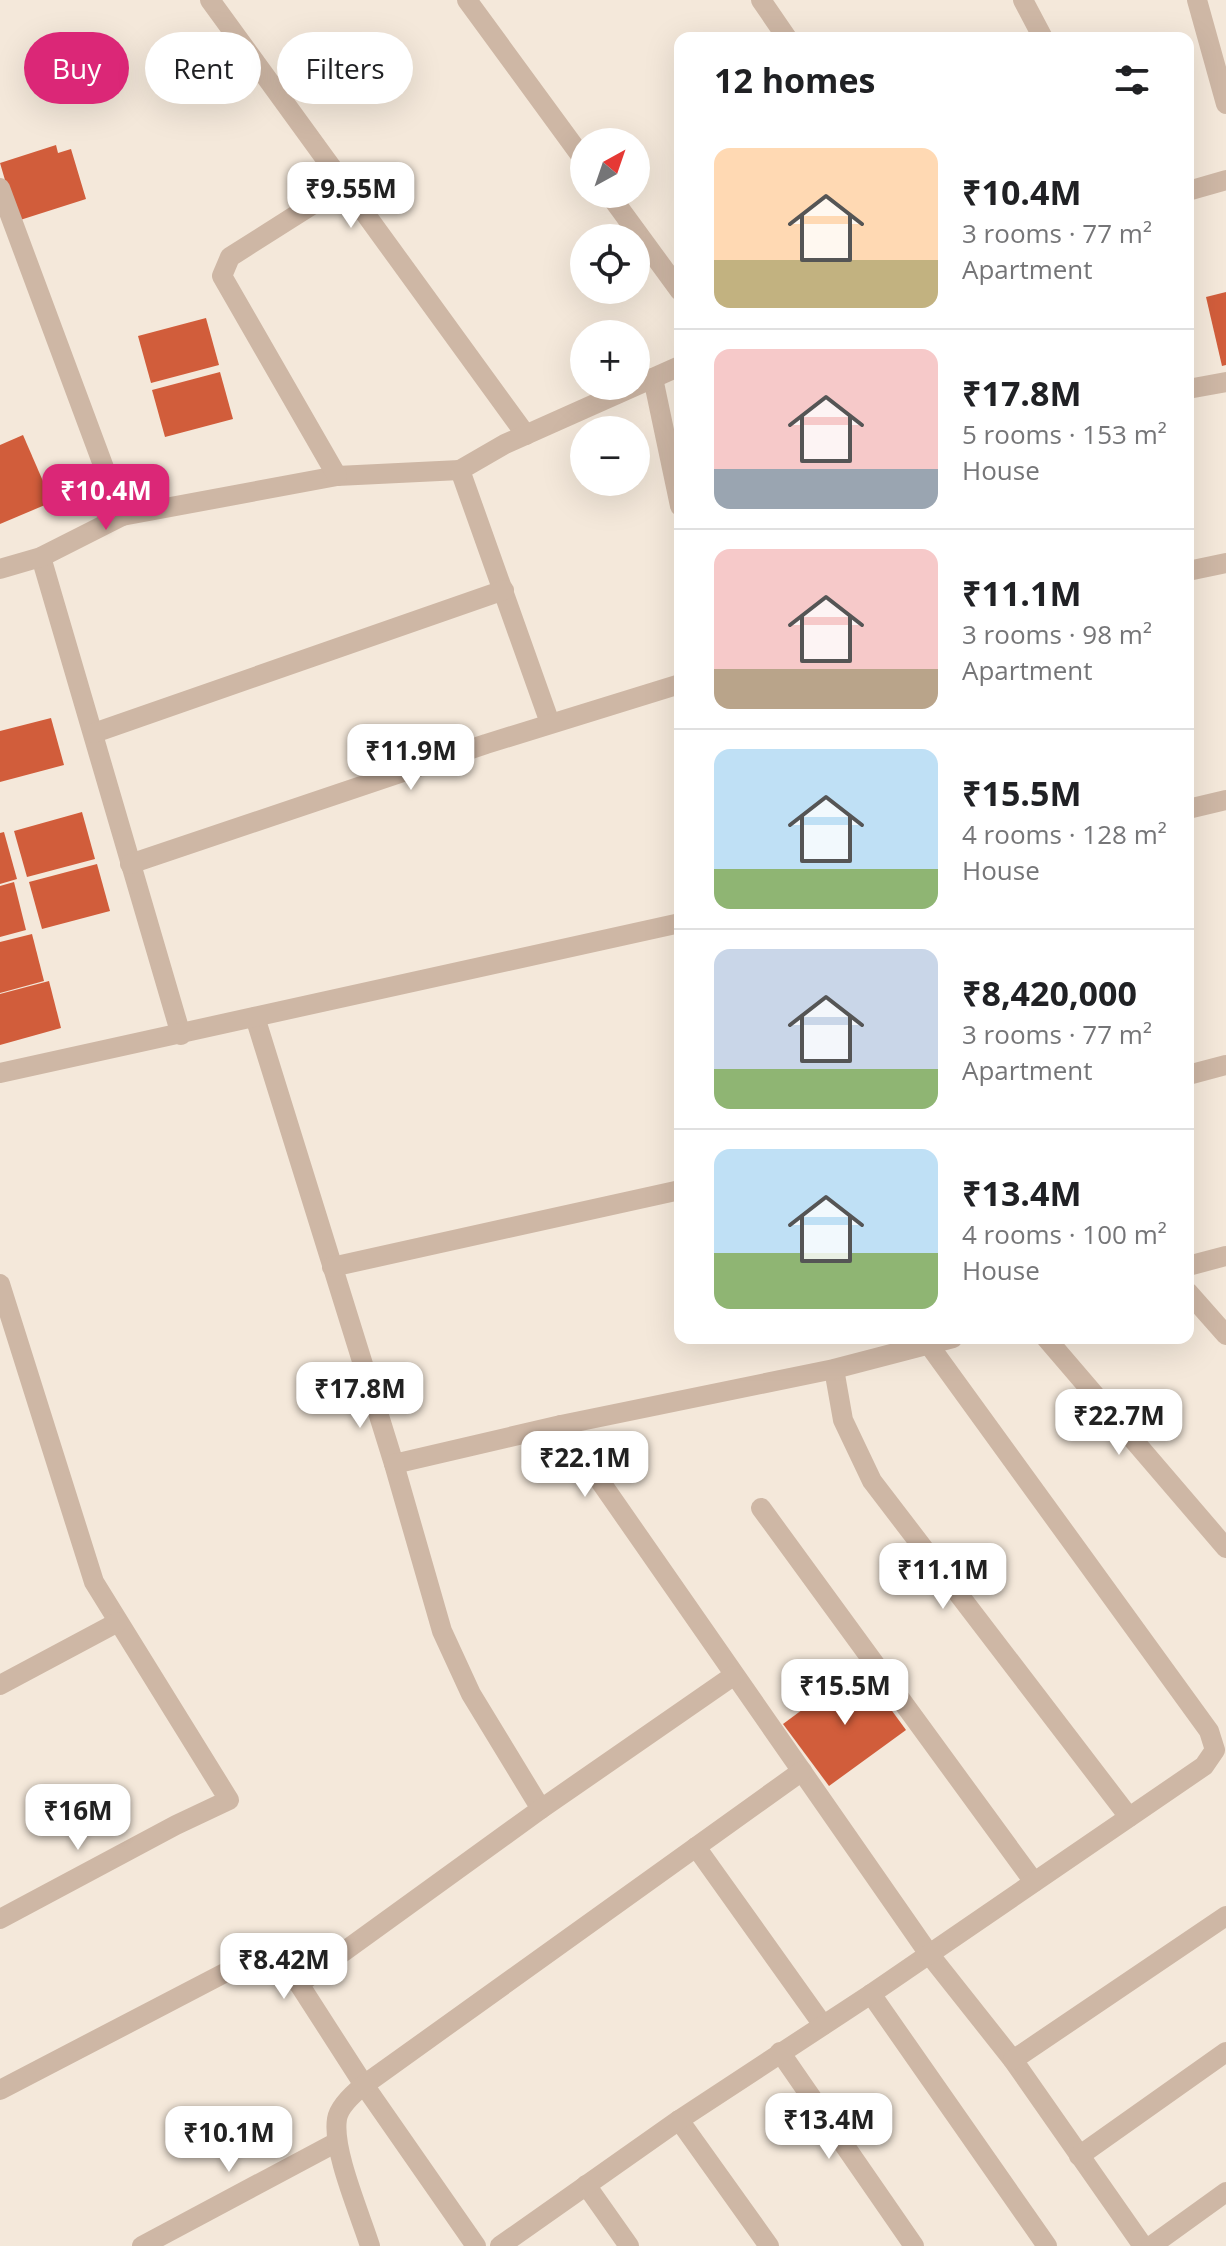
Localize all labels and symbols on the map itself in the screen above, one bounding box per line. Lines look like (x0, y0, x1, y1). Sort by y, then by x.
north arrow (570, 128, 650, 208)
pin: ₹9.55M (286, 162, 416, 230)
pin: ₹10.4M (41, 464, 171, 532)
pin: ₹11.9M (346, 724, 476, 792)
pin: ₹17.8M (295, 1362, 425, 1430)
pin: ₹22.7M (1054, 1389, 1184, 1457)
pin: ₹22.1M (520, 1431, 650, 1499)
pin: ₹11.1M (878, 1543, 1008, 1611)
pin: ₹15.5M (780, 1659, 910, 1727)
pin: ₹16M (31, 1784, 125, 1852)
pin: ₹8.42M (219, 1933, 349, 2001)
pin: ₹13.4M (764, 2093, 894, 2161)
pin: ₹10.1M (164, 2106, 294, 2174)

